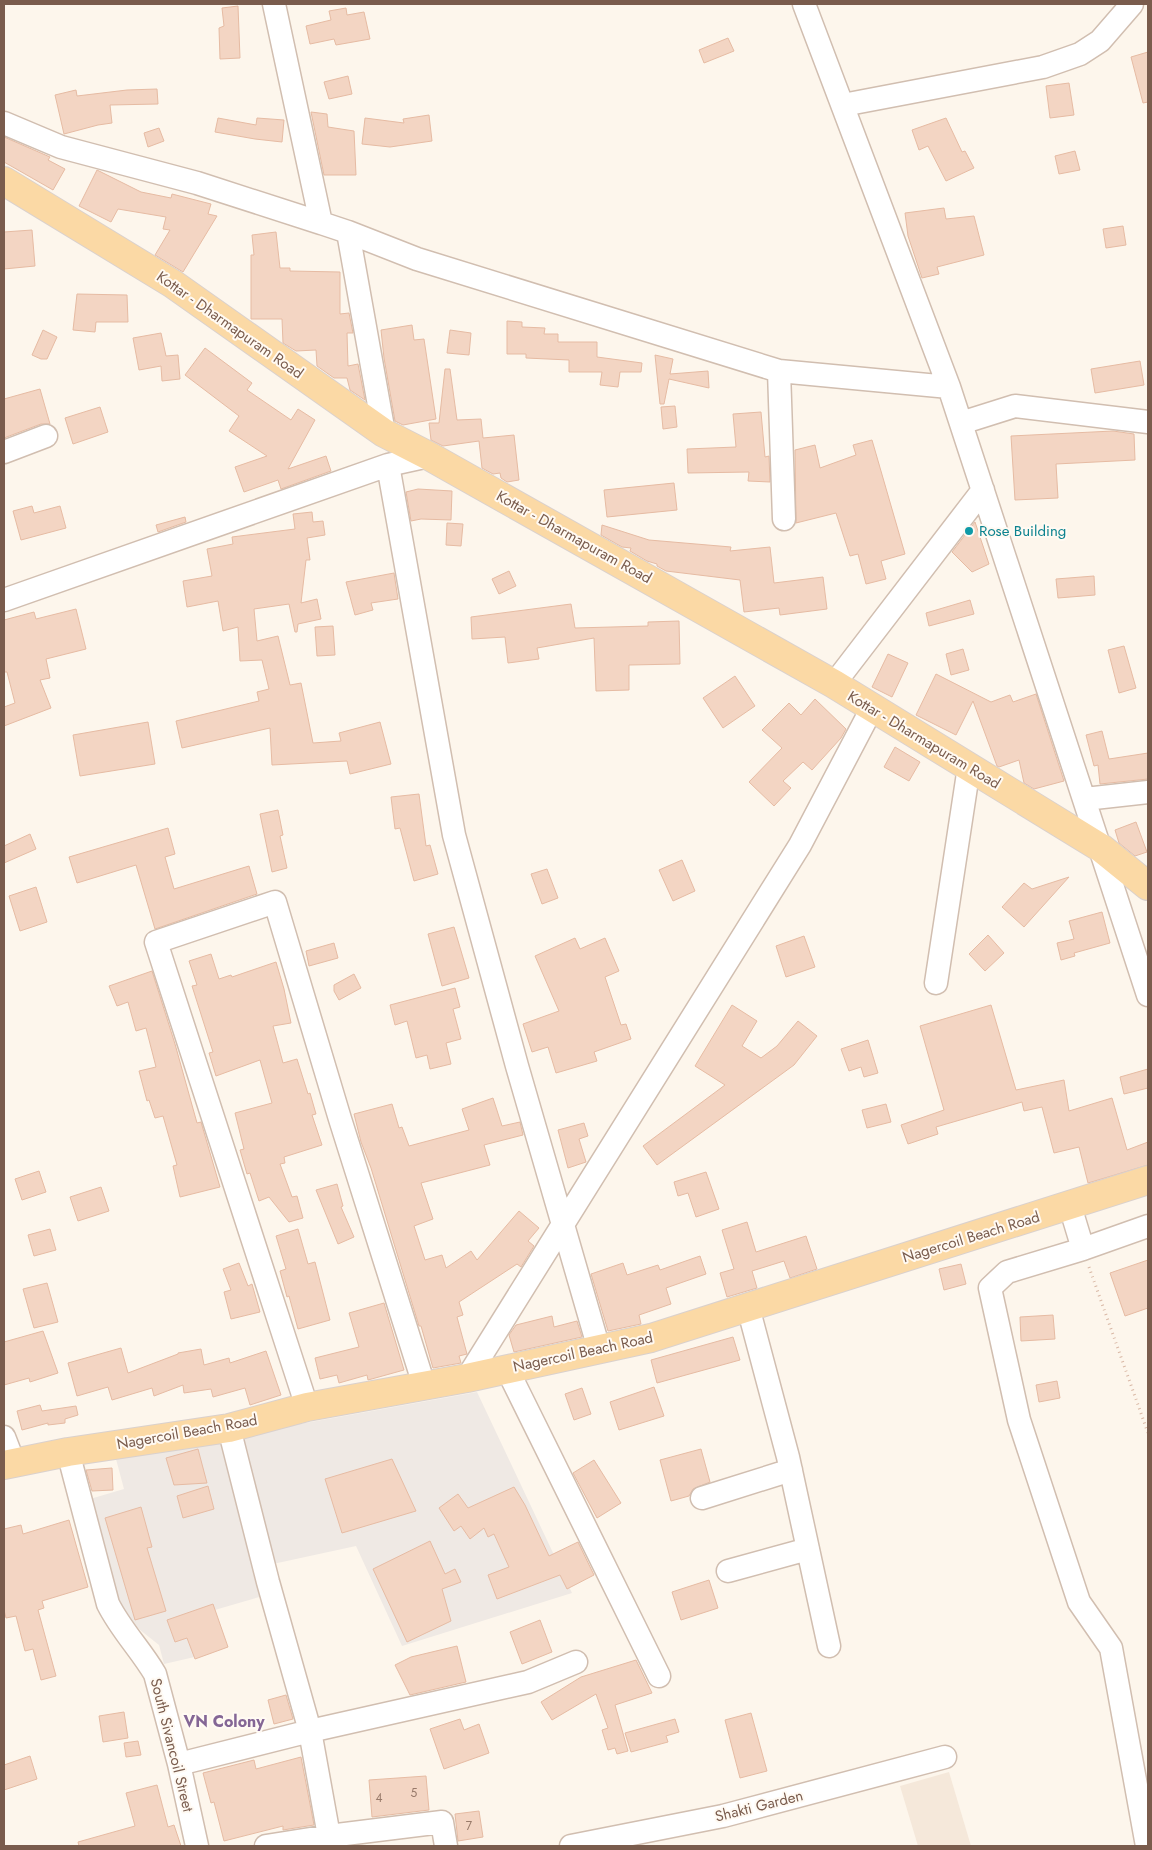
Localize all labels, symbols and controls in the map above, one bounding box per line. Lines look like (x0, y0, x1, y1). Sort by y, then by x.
street label: Kottar - Dharmapuram Road (152, 266, 308, 384)
street label: Kottar - Dharmapuram Road (492, 485, 656, 589)
place label: Rose Building (979, 520, 1066, 542)
marker: Rose Building (963, 525, 975, 537)
street label: Kottar - Dharmapuram Road (843, 686, 1005, 794)
street label: Nagercoil Beach Road (900, 1206, 1042, 1268)
street label: Nagercoil Beach Road (511, 1326, 655, 1378)
street label: Nagercoil Beach Road (115, 1409, 259, 1455)
street label: South Sivancoil Street (145, 1676, 199, 1815)
district label: VN Colony (182, 1710, 265, 1733)
house number: 5 (411, 1784, 418, 1802)
street label: Shakti Garden (713, 1784, 805, 1828)
house number: 4 (376, 1789, 383, 1807)
house number: 7 (466, 1817, 473, 1835)

